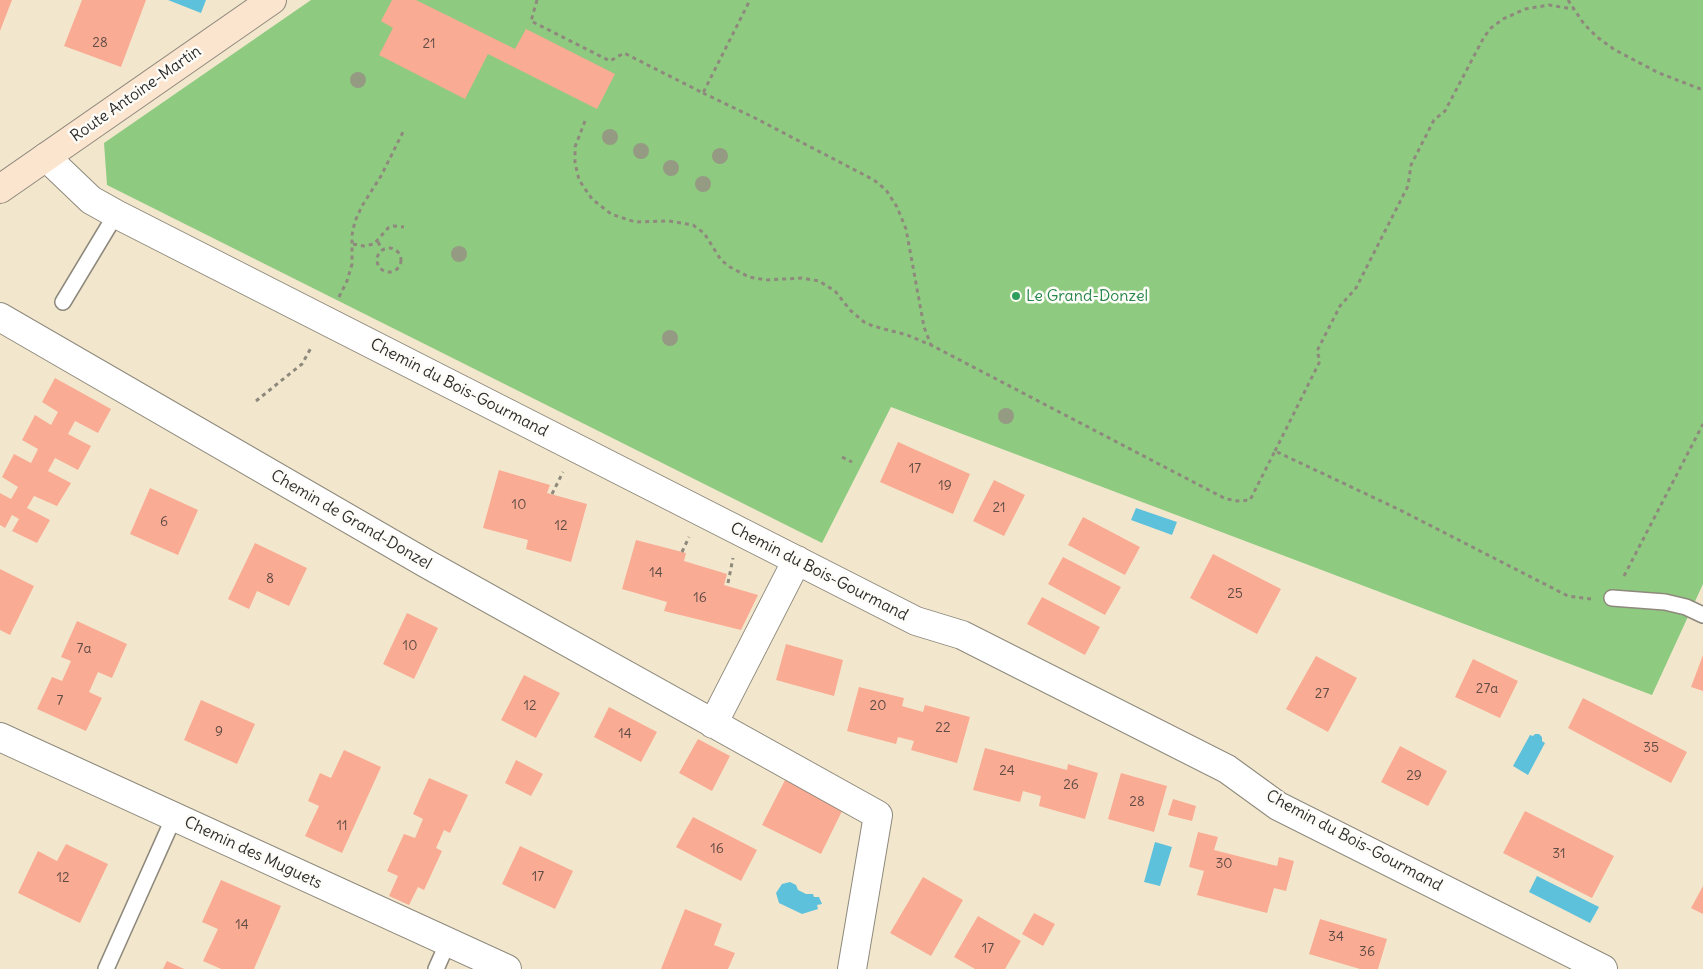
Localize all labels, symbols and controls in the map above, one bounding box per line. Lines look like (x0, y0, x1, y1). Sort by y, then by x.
house number: 28 (92, 35, 108, 51)
house number: 21 (422, 36, 436, 52)
street label: Route Antoine-Martin (67, 42, 205, 146)
place label: Le Grand-Donzel (1026, 286, 1148, 306)
marker: Le Grand-Donzel (1010, 290, 1022, 302)
street label: Chemin du Bois-Gourmand (367, 335, 551, 441)
house number: 17 (909, 461, 921, 477)
street label: Chemin de Grand-Donzel (267, 466, 435, 574)
house number: 19 (938, 478, 952, 494)
house number: 10 (512, 497, 526, 513)
house number: 21 (992, 500, 1006, 516)
house number: 6 (160, 514, 168, 530)
house number: 12 (554, 518, 568, 534)
street label: Chemin du Bois-Gourmand (727, 519, 911, 625)
house number: 14 (649, 565, 663, 581)
house number: 8 (266, 571, 274, 587)
house number: 25 (1227, 586, 1243, 602)
house number: 16 (693, 590, 707, 606)
house number: 10 (403, 638, 417, 654)
house number: 7a (77, 641, 91, 657)
house number: 27a (1476, 681, 1498, 697)
house number: 27 (1315, 686, 1329, 702)
house number: 7 (57, 693, 63, 709)
house number: 12 (523, 698, 537, 714)
house number: 20 (870, 698, 886, 714)
house number: 22 (935, 720, 951, 736)
house number: 9 (215, 724, 223, 740)
house number: 14 (618, 726, 632, 742)
house number: 35 (1643, 740, 1659, 756)
house number: 24 (999, 763, 1015, 779)
house number: 29 (1406, 768, 1422, 784)
house number: 26 (1063, 777, 1079, 793)
street label: Chemin du Bois-Gourmand (1263, 786, 1445, 896)
house number: 28 (1129, 794, 1145, 810)
street label: Chemin des Muguets (181, 813, 325, 893)
house number: 11 (336, 818, 348, 834)
house number: 16 (710, 841, 724, 857)
house number: 31 (1552, 846, 1566, 862)
house number: 30 (1215, 856, 1233, 872)
house number: 17 (532, 869, 544, 885)
house number: 12 (56, 870, 70, 886)
house number: 14 (235, 917, 249, 933)
house number: 34 (1328, 929, 1344, 945)
house number: 17 (982, 941, 994, 957)
house number: 36 (1359, 944, 1375, 960)

